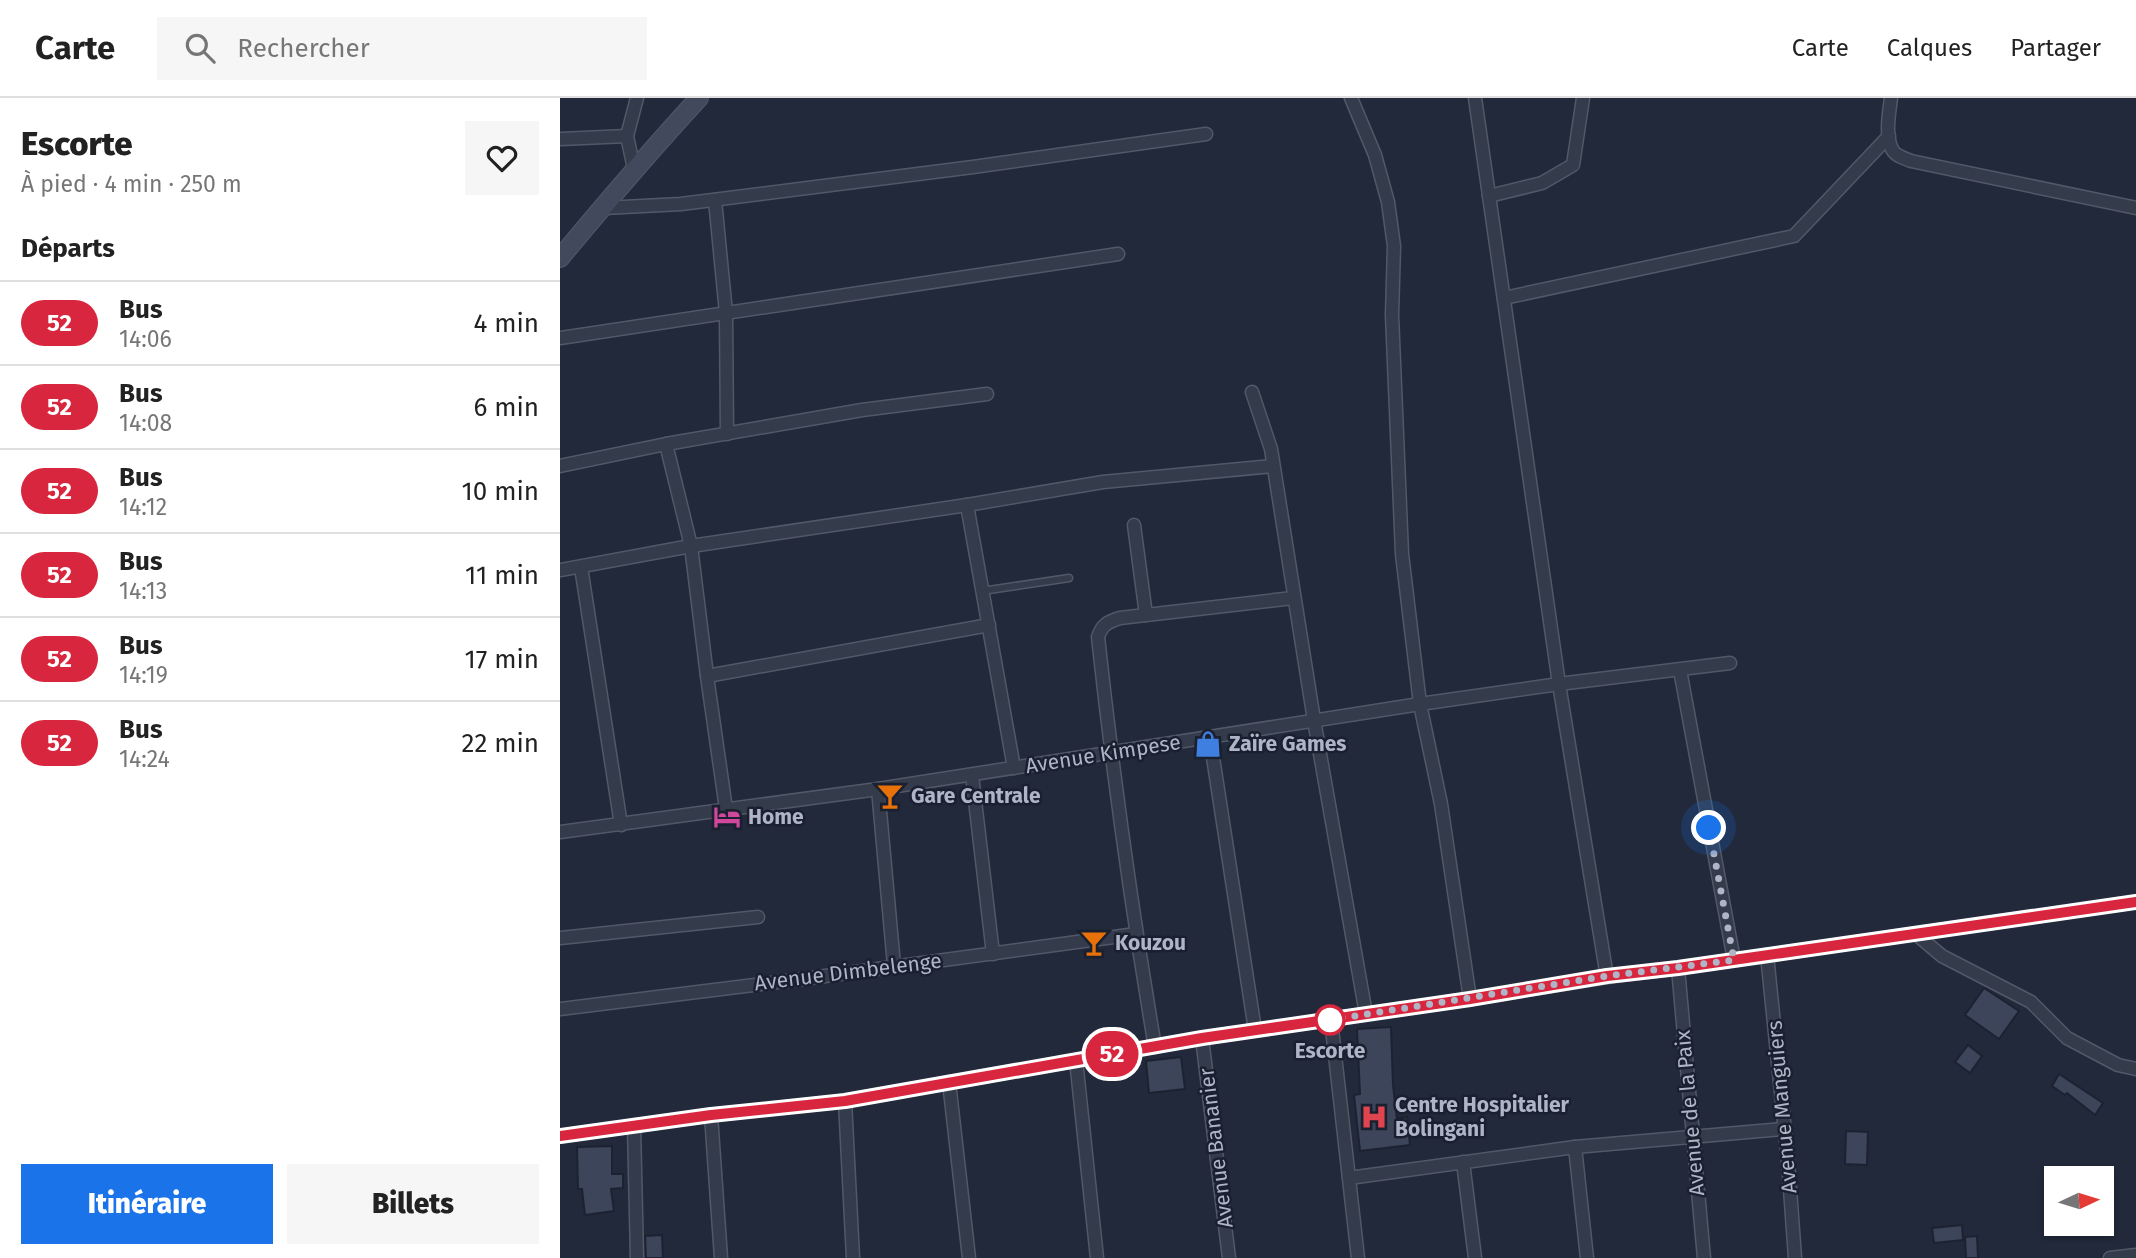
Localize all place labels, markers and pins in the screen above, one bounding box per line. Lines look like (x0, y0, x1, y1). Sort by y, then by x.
shop icon: Zaïre Games (1193, 729, 1223, 759)
place label: Zaïre Games (1229, 731, 1347, 757)
bar icon: Gare Centrale (875, 781, 905, 811)
place label: Gare Centrale (911, 783, 1041, 809)
hotel icon: Home (712, 802, 742, 832)
place label: Home (748, 804, 804, 830)
bar icon: Kouzou (1079, 928, 1109, 958)
place label: Kouzou (1115, 930, 1186, 956)
marker: Escorte (1315, 1005, 1345, 1035)
place label: Escorte (1295, 1038, 1366, 1064)
place label: Centre Hospitalier Bolingani (1395, 1092, 1570, 1142)
hospital icon: Centre Hospitalier Bolingani (1359, 1102, 1389, 1132)

